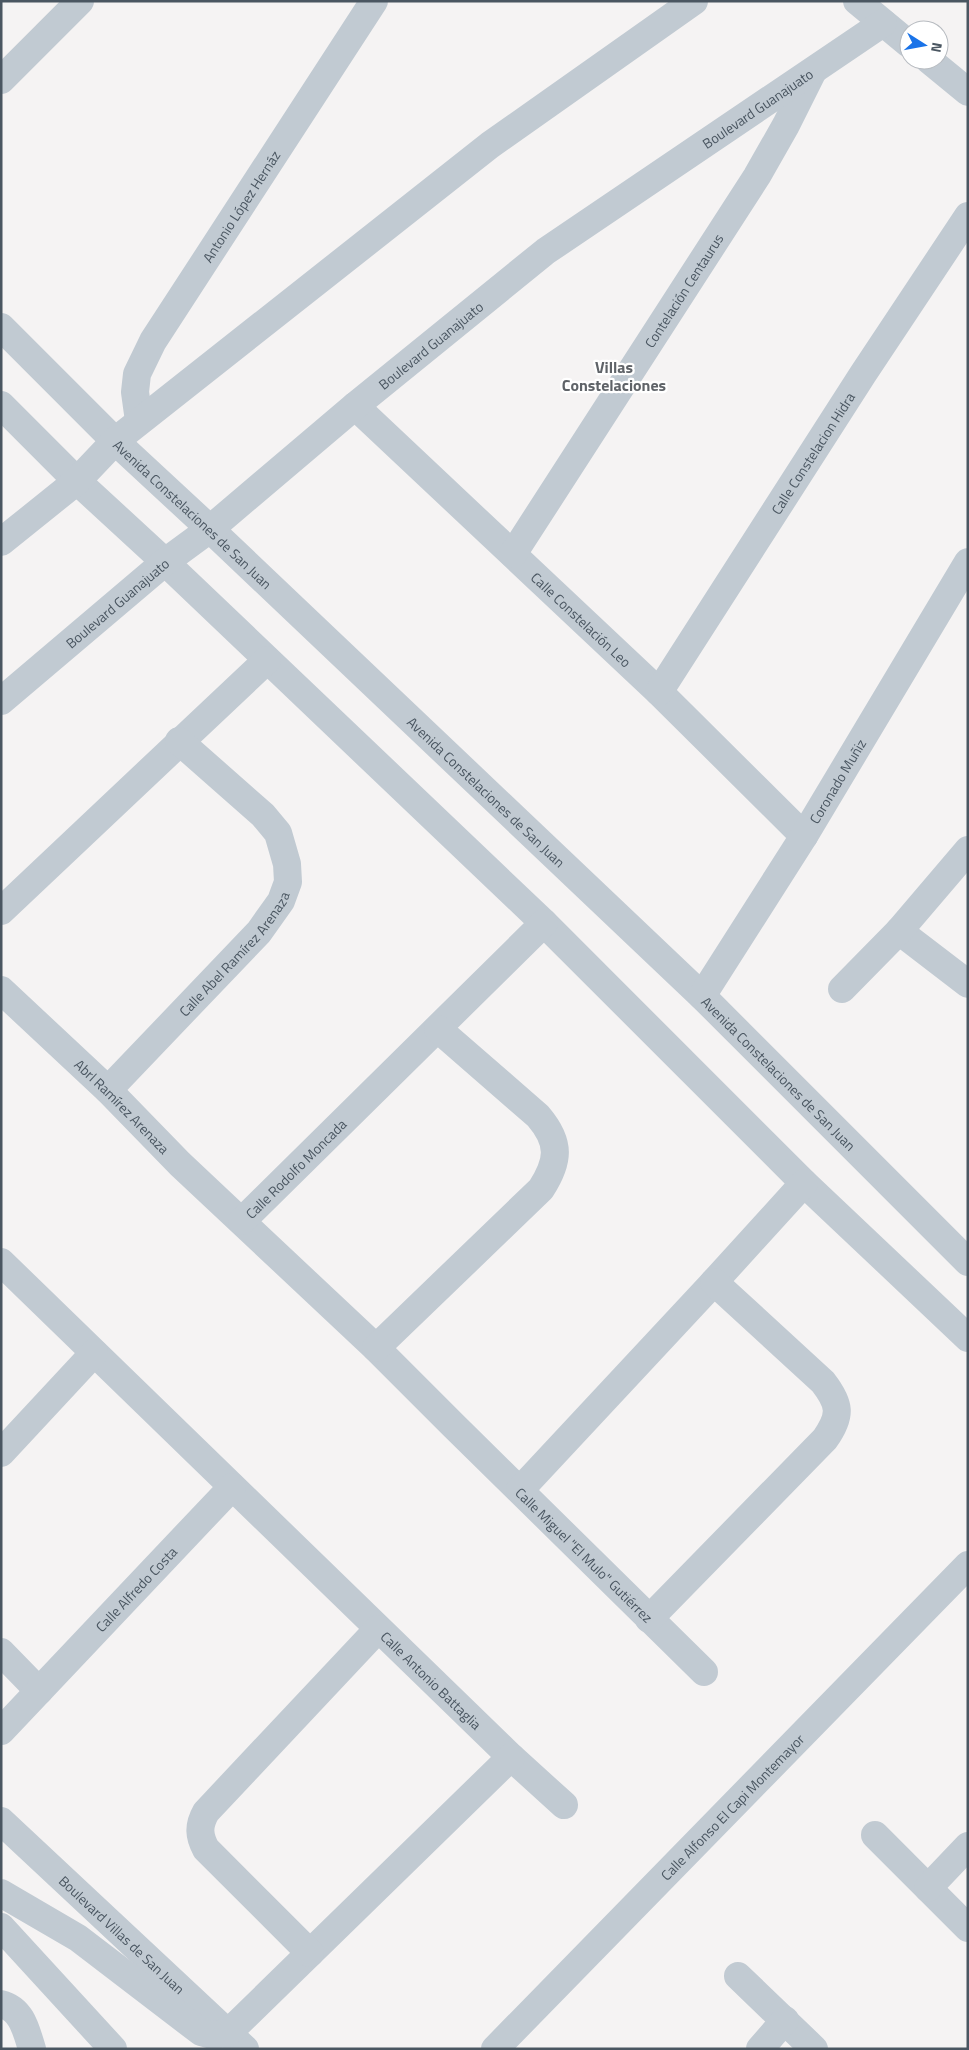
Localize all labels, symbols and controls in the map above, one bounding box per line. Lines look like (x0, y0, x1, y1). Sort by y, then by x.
north arrow (899, 20, 949, 70)
text: N (926, 41, 948, 54)
street label: Boulevard Guanajuato (698, 63, 817, 153)
street label: Antonio López Hernáz (197, 146, 285, 266)
street label: Contelación Centaurus (639, 229, 728, 351)
street label: Boulevard Guanajuato (373, 296, 487, 394)
district label: Villas Constelaciones (562, 355, 666, 397)
street label: Calle Constelacion Hidra (765, 388, 859, 518)
street label: Avenida Constelaciones de San Juan (109, 434, 277, 594)
street label: Boulevard Guanajuato (61, 553, 173, 653)
street label: Calle Constelación Leo (527, 567, 636, 672)
street label: Avenida Constelaciones de San Juan (403, 711, 570, 872)
street label: Coronado Muñiz (803, 734, 871, 827)
street label: Calle Abel Ramírez Arenaza (174, 888, 294, 1021)
street label: Avenida Constelaciones de San Juan (697, 991, 861, 1155)
street label: Abrl Ramírez Arenaza (70, 1054, 175, 1158)
street label: Calle Rodolfo Moncada (240, 1114, 351, 1223)
street label: Calle Miguel "El Mulo" Gutiérrez (511, 1482, 658, 1627)
street label: Calle Alfredo Costa (90, 1541, 181, 1636)
street label: Calle Antonio Battaglia (376, 1626, 487, 1734)
street label: Calle Alfonso El Capi Montemayor (655, 1728, 809, 1885)
street label: Boulevard Villas de San Juan (55, 1870, 190, 1999)

